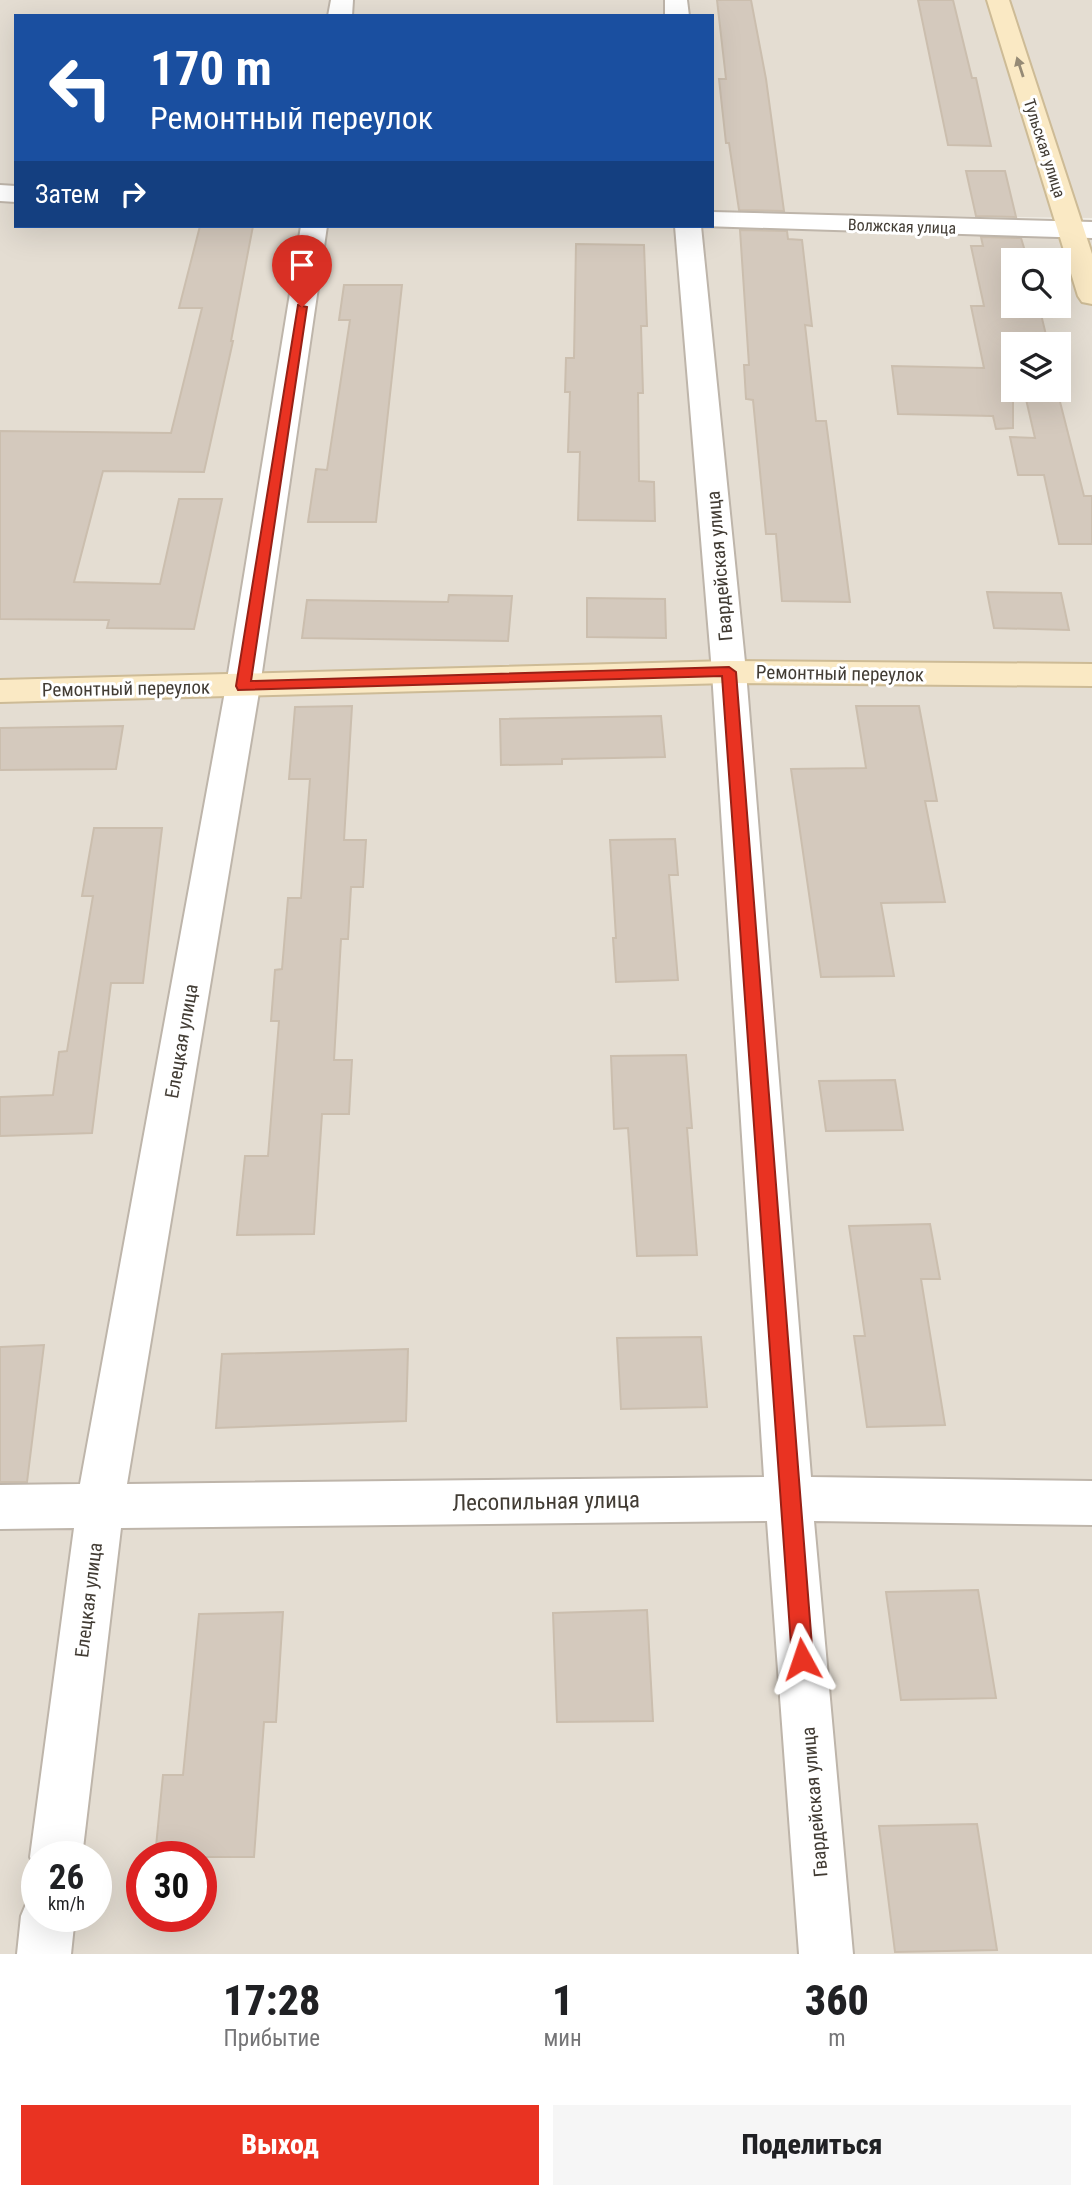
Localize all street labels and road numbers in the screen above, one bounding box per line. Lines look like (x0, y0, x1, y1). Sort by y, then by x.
street label: Тульская улица (1020, 96, 1069, 200)
street label: Волжская улица (848, 215, 956, 238)
street label: Гвардейская улица (701, 490, 738, 642)
street label: Ремонтный переулок (756, 661, 924, 686)
street label: Ремонтный переулок (42, 676, 210, 701)
street label: Елецкая улица (160, 982, 203, 1100)
street label: Лесопильная улица (452, 1486, 640, 1517)
street label: Елецкая улица (70, 1541, 107, 1659)
street label: Гвардейская улица (796, 1726, 833, 1878)

